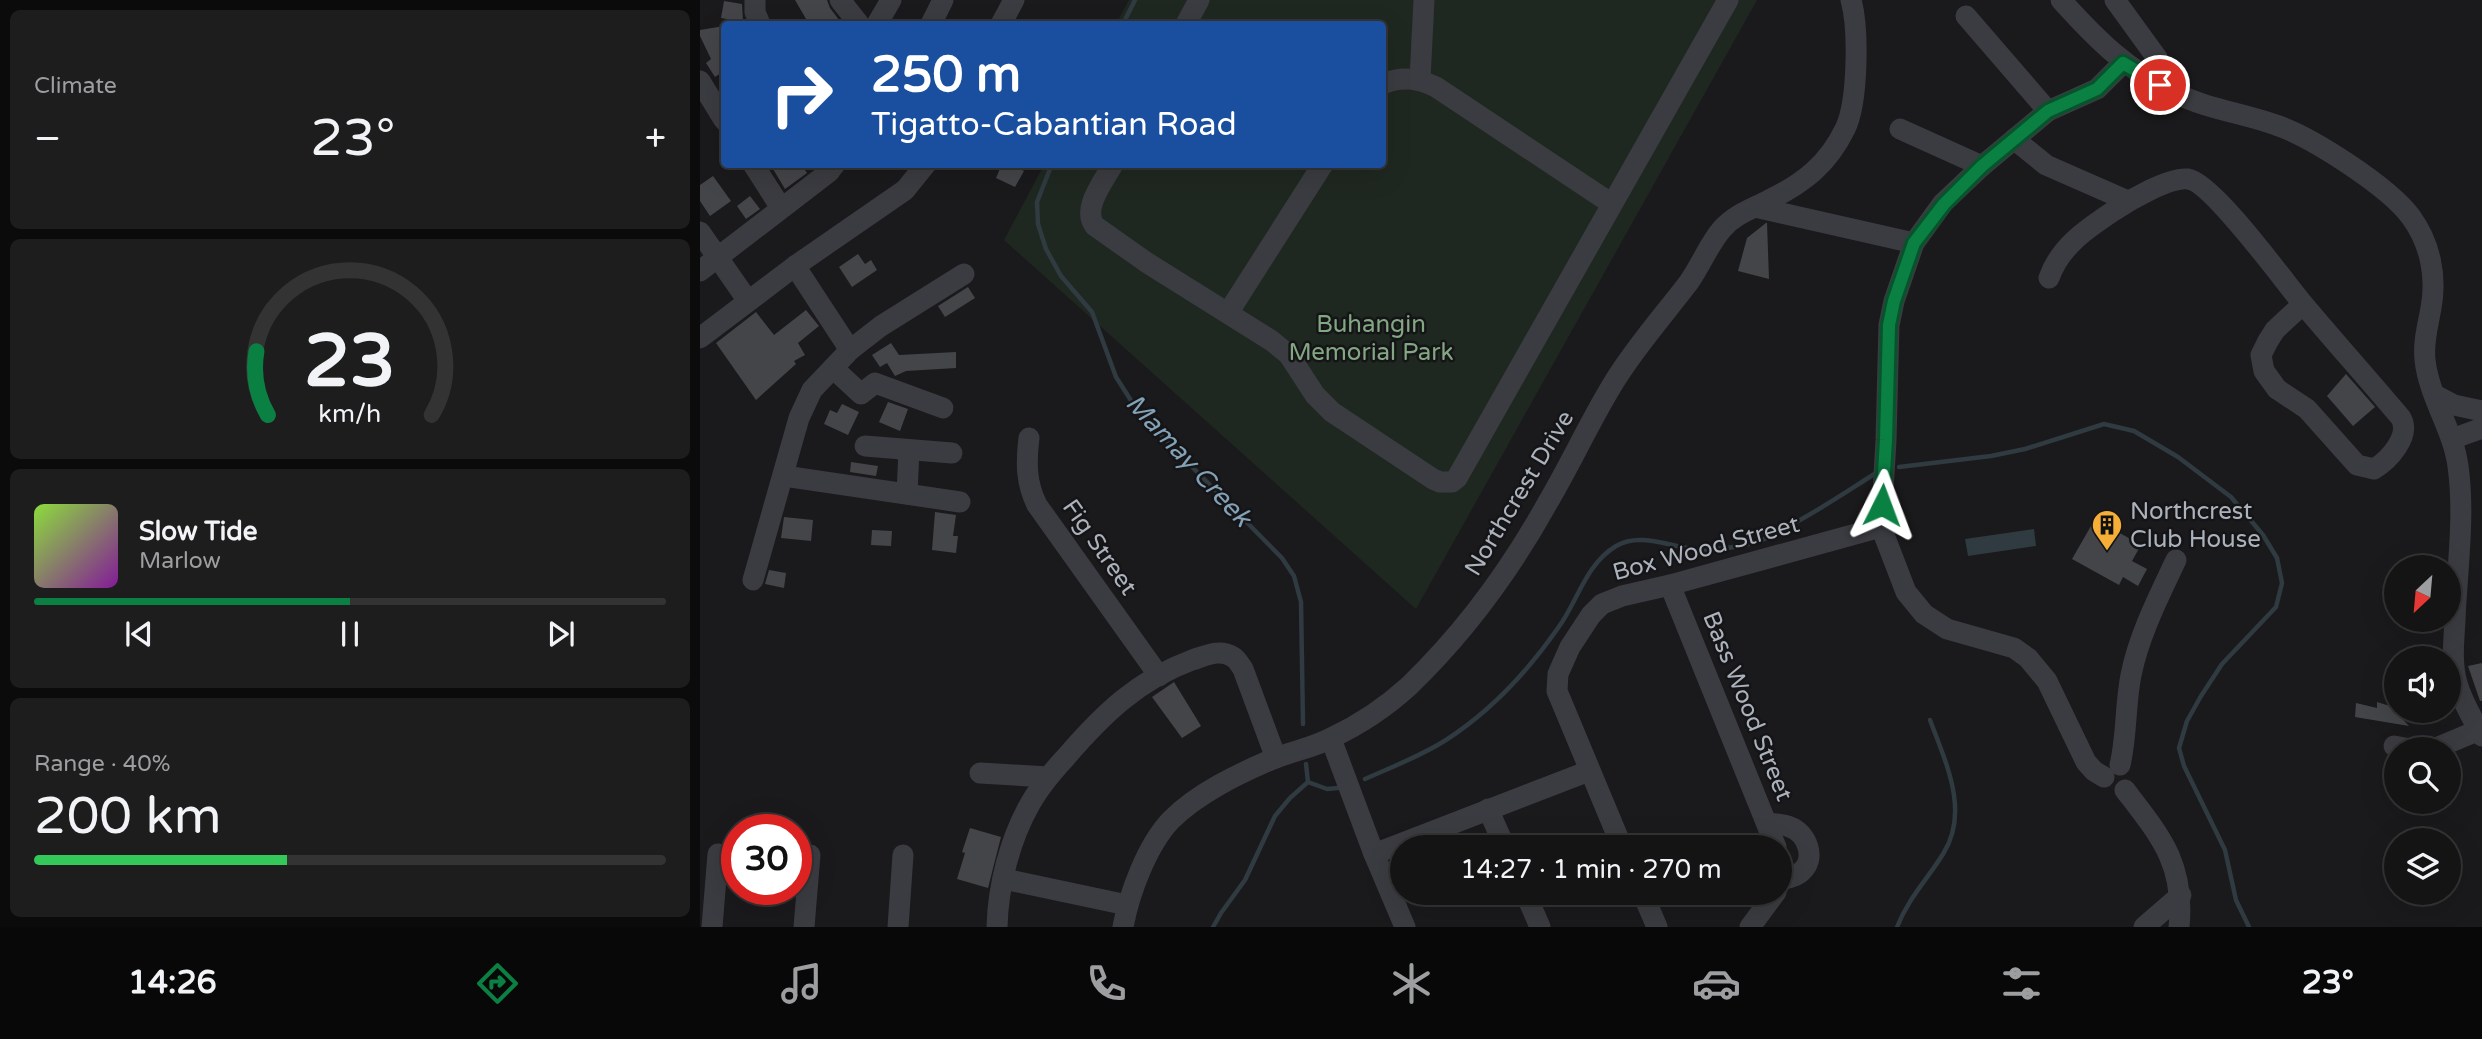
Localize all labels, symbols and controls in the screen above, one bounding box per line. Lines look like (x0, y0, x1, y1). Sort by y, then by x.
text: 250 m (871, 46, 1021, 105)
icon: right (756, 49, 847, 140)
pin (2130, 55, 2190, 115)
icon: arrive (2141, 66, 2179, 104)
text: Climate (34, 72, 117, 100)
text: Tigatto-Cabantian Road (871, 106, 1237, 144)
text: 23° (310, 107, 395, 170)
text: − (34, 116, 61, 162)
text: + (645, 116, 666, 162)
park label: Buhangin Memorial Park (1288, 310, 1454, 367)
text: 23 (304, 318, 396, 406)
water label: Mamay Creek (1119, 388, 1259, 534)
text: km/h (319, 399, 381, 429)
street label: Northcrest Drive (1459, 405, 1580, 581)
position arrow (1845, 468, 1919, 542)
street label: Fig Street (1056, 494, 1143, 601)
place label: Northcrest Club House (2130, 497, 2261, 554)
building icon: Northcrest Club House (2090, 508, 2124, 552)
street label: Box Wood Street (1609, 510, 1803, 587)
text: Slow Tide (139, 516, 257, 547)
text: Marlow (139, 547, 221, 575)
north arrow (2384, 555, 2460, 632)
map controls (2384, 555, 2461, 905)
street label: Bass Wood Street (1696, 607, 1799, 805)
icon: previous (120, 615, 158, 653)
icon: pause (331, 615, 369, 653)
icon: next (542, 615, 580, 653)
button: sound (2384, 646, 2461, 723)
button: search (2384, 737, 2461, 814)
text: Range · 40% (34, 750, 170, 778)
text: 200 km (34, 785, 222, 848)
speed limit sign: 30 (721, 814, 812, 905)
button: layers (2384, 828, 2461, 905)
text: 14:27 · 1 min · 270 m (1460, 854, 1722, 885)
icon: directions (473, 959, 522, 1008)
icon: music (777, 959, 826, 1008)
icon: phone (1082, 959, 1131, 1008)
icon: climate (1387, 959, 1436, 1008)
icon: car (1692, 959, 1741, 1008)
icon: filters (1997, 959, 2046, 1008)
text: 14:26 (128, 964, 217, 1002)
text: 23° (2302, 964, 2354, 1002)

